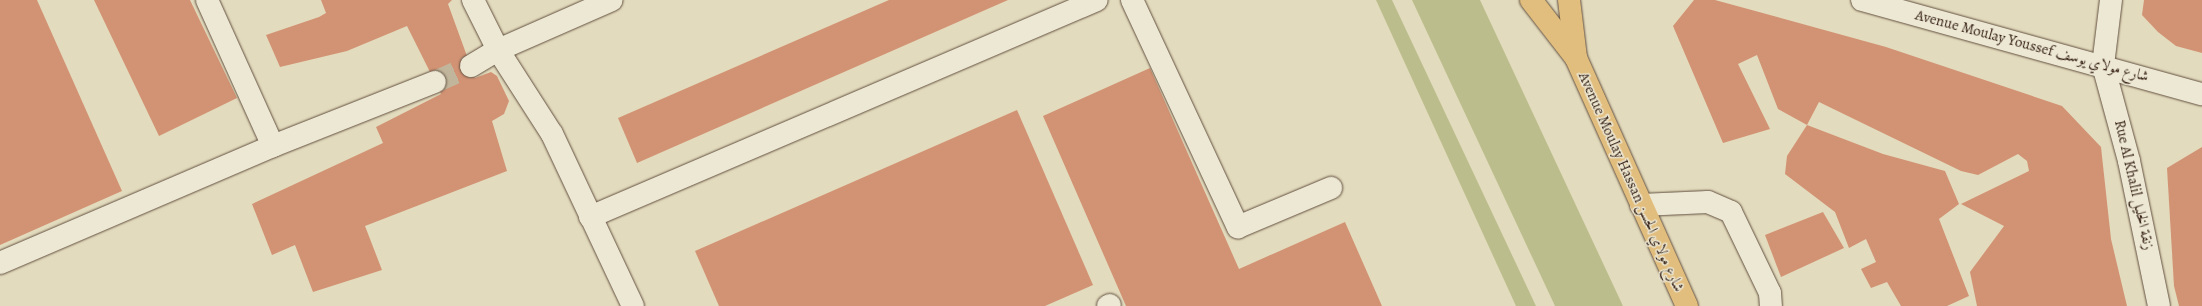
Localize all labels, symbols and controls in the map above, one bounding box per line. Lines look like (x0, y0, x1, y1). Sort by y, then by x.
street label: Avenue Moulay Youssef شارع مولاي يوسف (1913, 6, 2151, 86)
street label: Avenue Moulay Hassan شارع مولاي الحسن (1574, 69, 1688, 295)
street label: Rue Al Khalil زنقة الخليل (2110, 118, 2158, 252)

